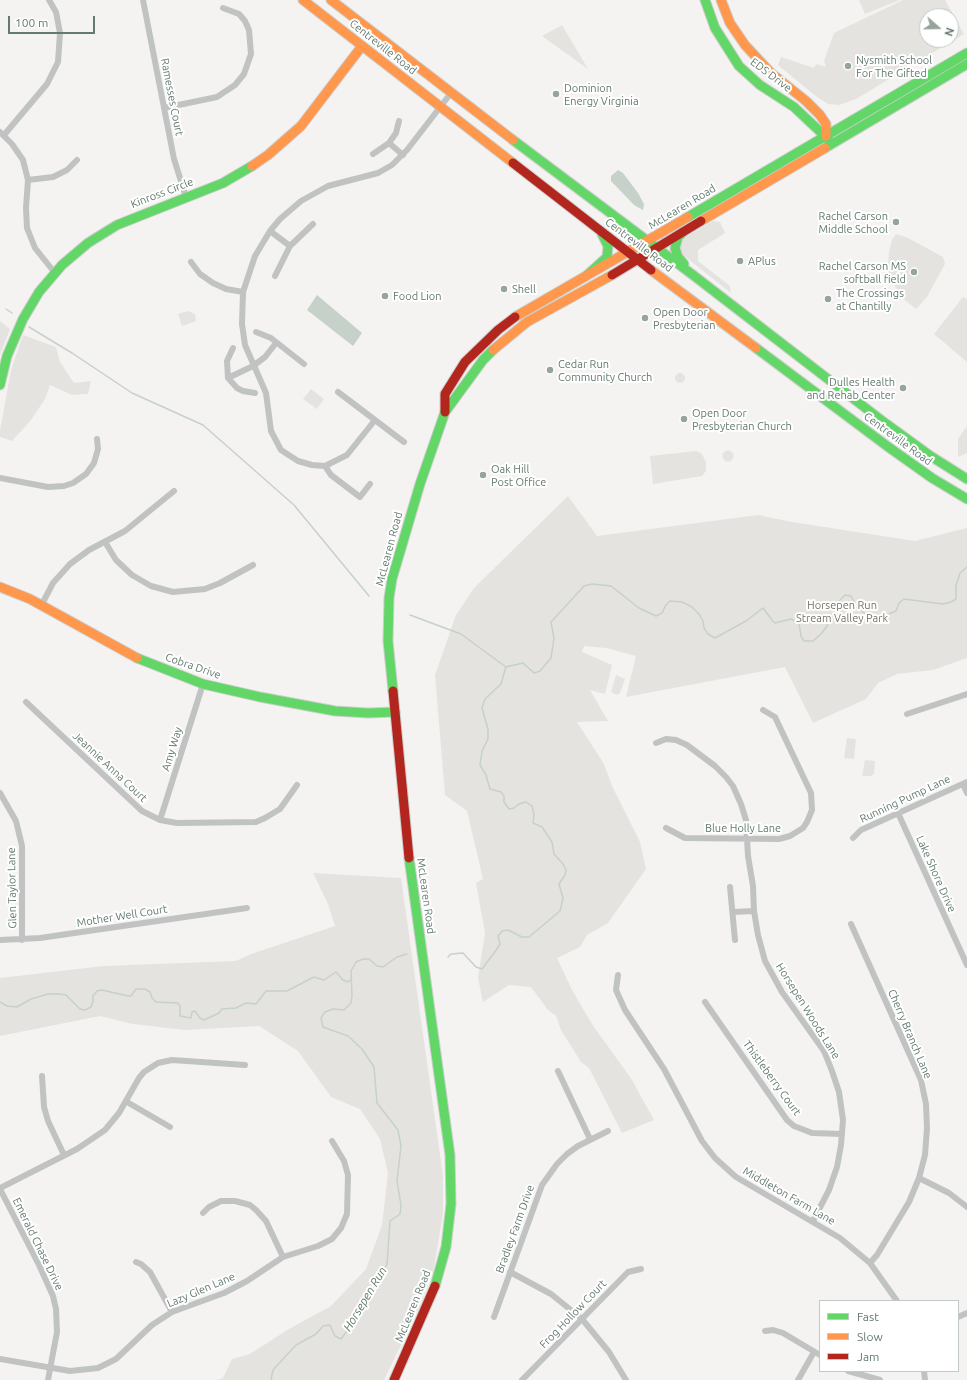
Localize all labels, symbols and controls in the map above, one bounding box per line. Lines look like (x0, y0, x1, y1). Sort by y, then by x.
scale bar (10, 8, 97, 34)
north arrow (919, 8, 959, 48)
text: 100 m (15, 16, 48, 29)
street label: Centreville Road (347, 17, 419, 77)
text: N (942, 26, 956, 38)
place label: Nysmith School For The Gifted (856, 53, 932, 79)
street label: EDS Drive (748, 55, 794, 95)
street label: Ramesses Court (158, 57, 186, 137)
marker: Nysmith School For The Gifted (843, 61, 853, 71)
place label: Dominion Energy Virginia (564, 81, 639, 107)
marker: Dominion Energy Virginia (551, 89, 561, 99)
street label: Kinross Circle (129, 175, 195, 211)
street label: McLearen Road (646, 182, 718, 232)
place label: Rachel Carson Middle School (819, 209, 888, 235)
street label: Centreville Road (603, 215, 675, 275)
marker: Rachel Carson Middle School (891, 217, 901, 227)
place label: APlus (748, 254, 776, 268)
marker: APlus (735, 256, 745, 266)
place label: Rachel Carson MS softball field (819, 259, 906, 285)
marker: Rachel Carson MS softball field (909, 267, 919, 277)
place label: Shell (512, 282, 536, 296)
marker: Shell (499, 284, 509, 294)
place label: The Crossings at Chantilly (836, 286, 904, 312)
place label: Food Lion (393, 289, 442, 303)
marker: Food Lion (380, 291, 390, 301)
marker: The Crossings at Chantilly (823, 294, 833, 304)
place label: Open Door Presbyterian (653, 305, 715, 331)
marker: Open Door Presbyterian (640, 313, 650, 323)
place label: Cedar Run Community Church (558, 357, 652, 383)
marker: Cedar Run Community Church (545, 365, 555, 375)
place label: Dulles Health and Rehab Center (807, 375, 895, 401)
marker: Dulles Health and Rehab Center (898, 383, 908, 393)
place label: Open Door Presbyterian Church (692, 406, 792, 432)
street label: Centreville Road (861, 410, 935, 468)
marker: Open Door Presbyterian Church (679, 414, 689, 424)
place label: Oak Hill Post Office (491, 462, 546, 488)
marker: Oak Hill Post Office (478, 470, 488, 480)
street label: McLearen Road (373, 510, 405, 588)
park label: Horsepen Run Stream Valley Park (796, 598, 888, 624)
street label: Cobra Drive (163, 650, 223, 682)
street label: Amy Way (159, 725, 185, 773)
street label: Jeannie Anna Court (70, 729, 150, 805)
street label: Running Pump Lane (858, 772, 952, 826)
street label: Blue Holly Lane (705, 821, 781, 835)
street label: Lake Shore Drive (913, 834, 959, 914)
street label: Glen Taylor Lane (5, 847, 19, 929)
street label: McLearen Road (414, 857, 438, 935)
street label: Mother Well Court (76, 902, 168, 930)
street label: Horsepen Woods Lane (773, 961, 843, 1061)
street label: Cherry Branch Lane (885, 987, 935, 1081)
street label: Thistleberry Court (740, 1038, 804, 1118)
street label: Middleton Farm Lane (740, 1164, 838, 1228)
street label: Bradley Farm Drive (493, 1183, 537, 1275)
street label: Emerald Chase Drive (10, 1196, 66, 1292)
water label: Horsepen Run (340, 1264, 390, 1334)
street label: McLearen Road (393, 1268, 433, 1344)
street label: Lazy Glen Lane (165, 1270, 237, 1310)
street label: Frog Hollow Court (537, 1277, 609, 1351)
legend (819, 1300, 959, 1372)
text: Fast (857, 1310, 879, 1323)
text: Slow (857, 1330, 883, 1343)
text: Jam (857, 1350, 879, 1363)

